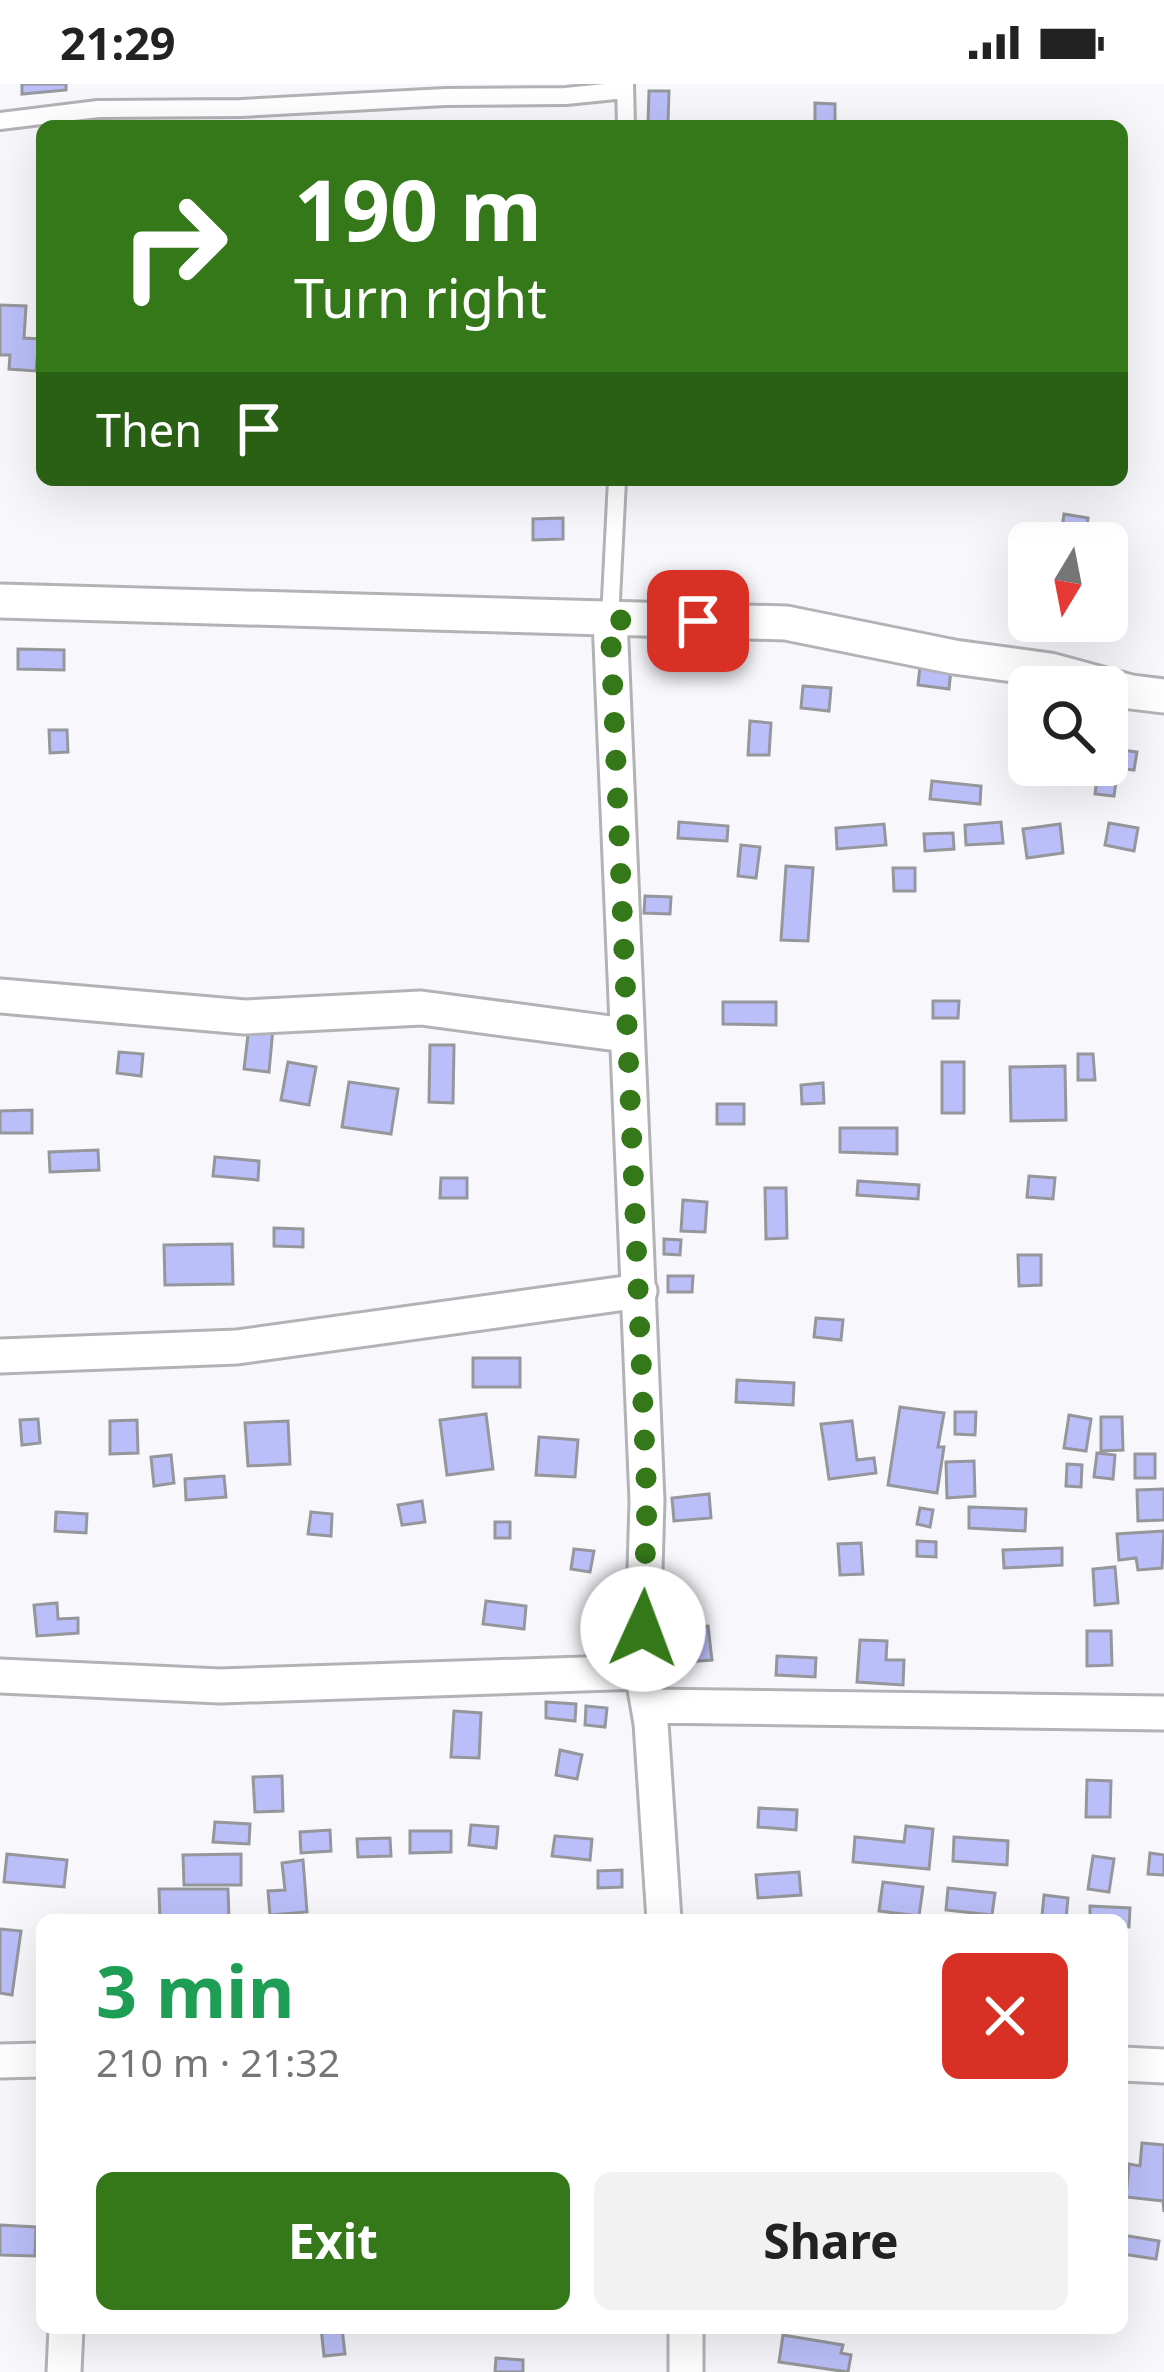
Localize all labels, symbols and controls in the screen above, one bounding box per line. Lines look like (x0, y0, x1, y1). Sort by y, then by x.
text: 21:29 (60, 12, 176, 73)
text: 190 m (294, 151, 542, 266)
icon: right (96, 168, 252, 324)
text: Turn right (294, 260, 547, 334)
icon: arrive (226, 396, 292, 462)
text: Then (96, 399, 202, 460)
north arrow (1008, 522, 1128, 642)
map controls (1008, 522, 1128, 786)
pin (647, 570, 749, 672)
icon: arrive (665, 588, 731, 654)
button: search (1008, 666, 1128, 786)
position arrow (580, 1566, 706, 1692)
text: 3 min (96, 1941, 294, 2039)
button: close (942, 1953, 1068, 2079)
text: 210 m · 21:32 (96, 2035, 340, 2088)
button: Exit (96, 2172, 570, 2310)
button: Share (594, 2172, 1068, 2310)

